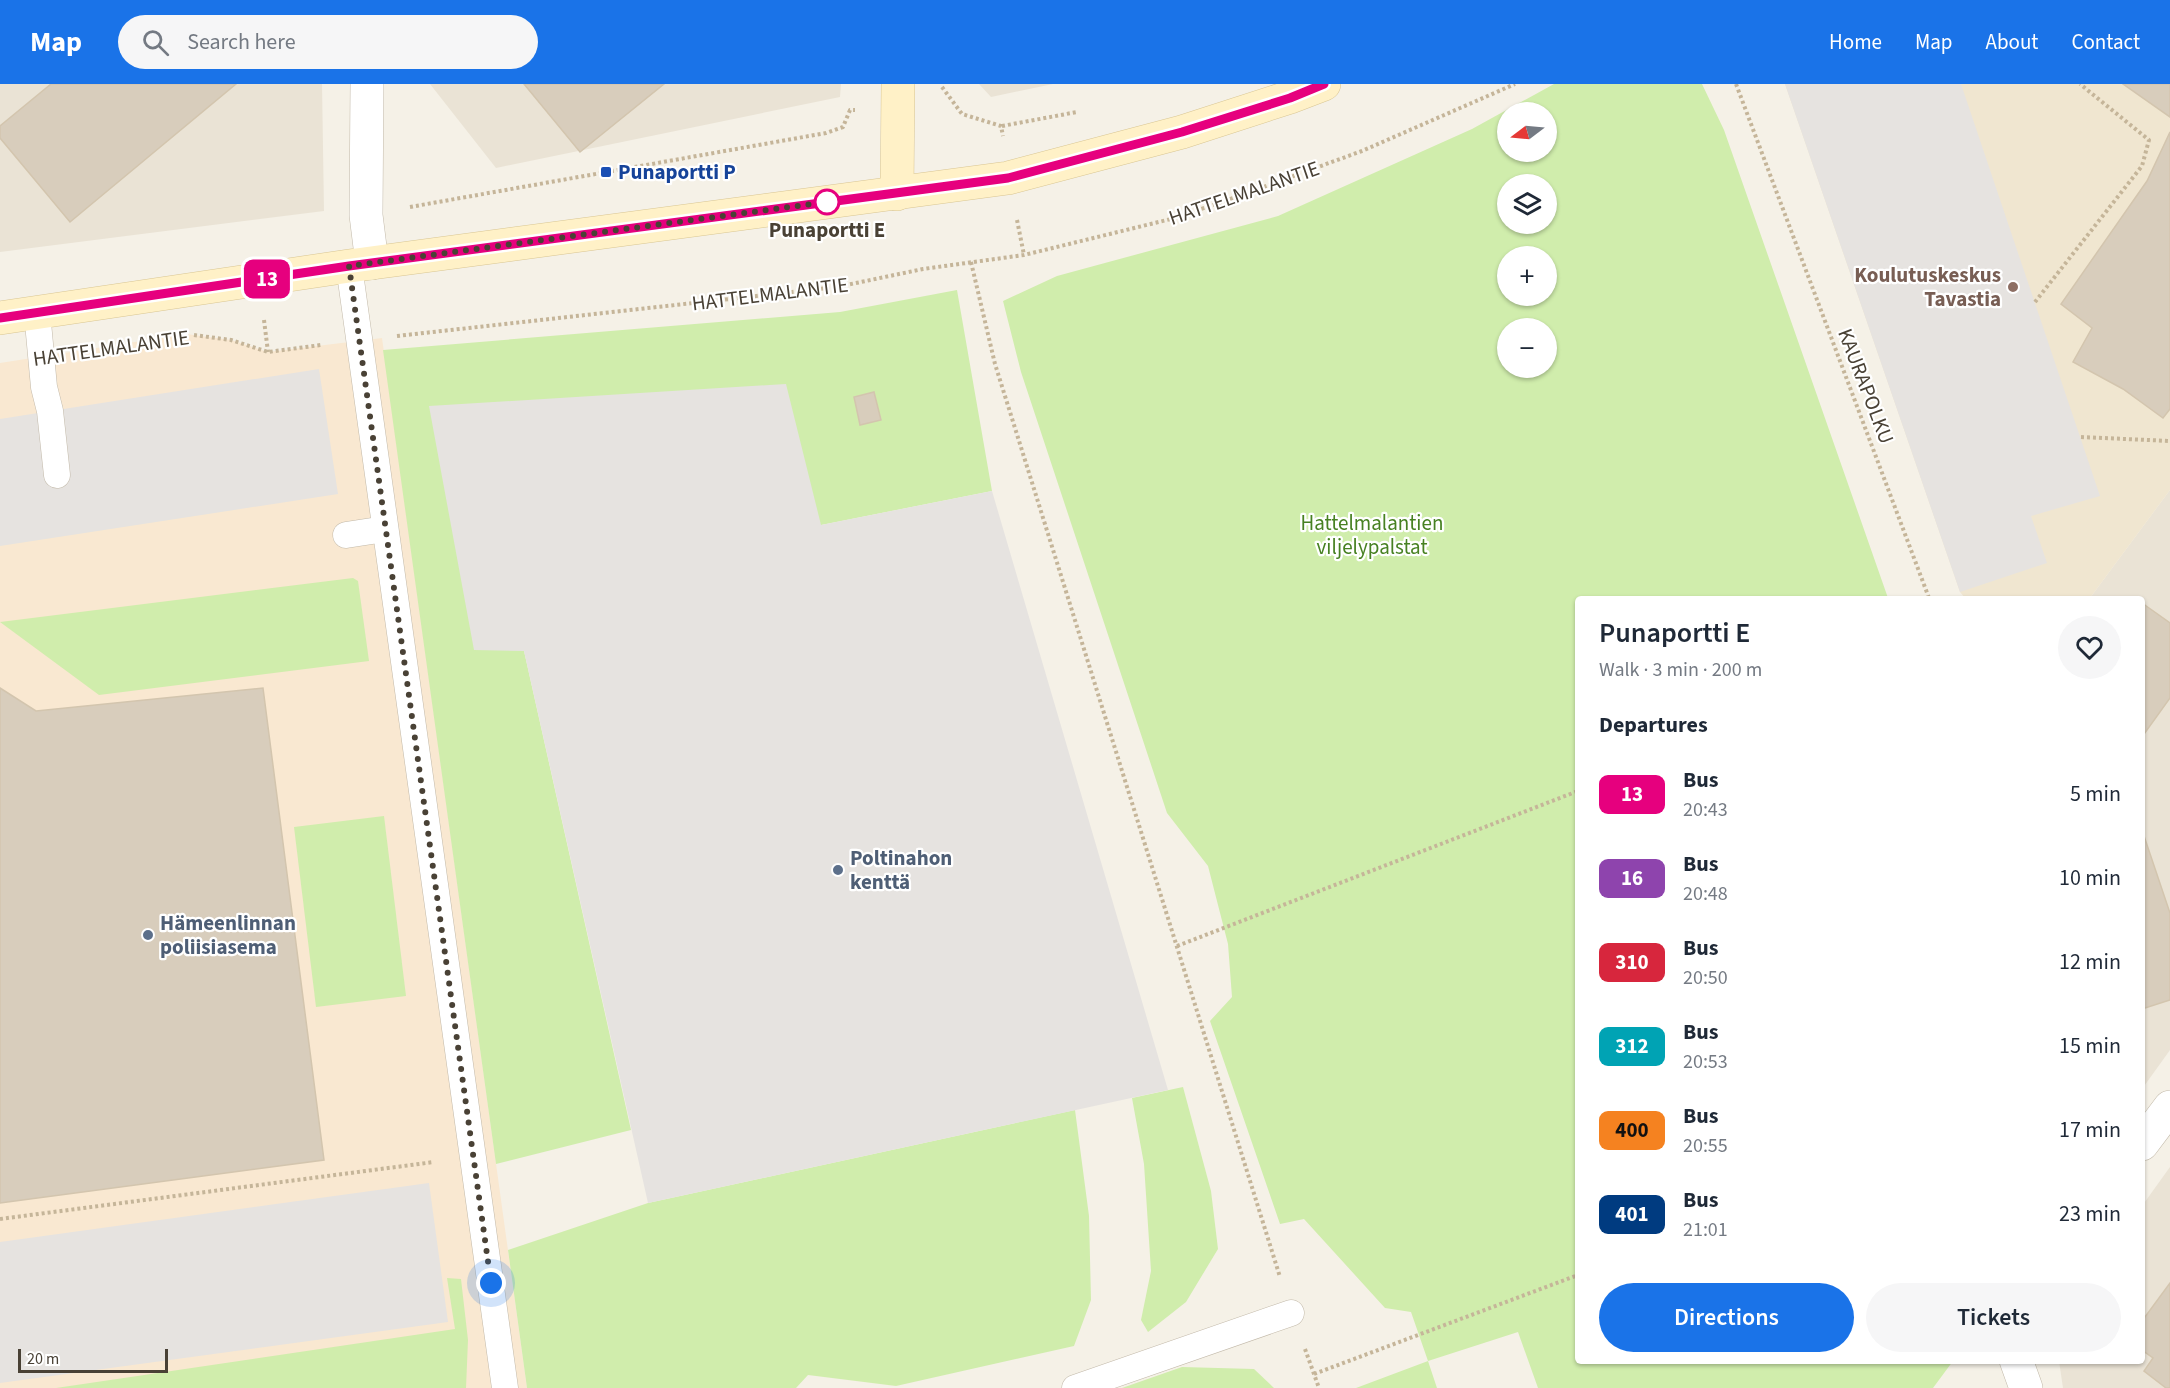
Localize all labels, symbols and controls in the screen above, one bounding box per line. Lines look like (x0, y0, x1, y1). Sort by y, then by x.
search box (118, 15, 538, 69)
text: Map (30, 22, 82, 62)
icon: search (139, 26, 172, 59)
text: Search here (187, 26, 296, 58)
text: Home (1829, 27, 1882, 57)
text: Map (1915, 27, 1953, 57)
text: About (1986, 27, 2038, 57)
text: Contact (2071, 27, 2140, 57)
north arrow (1497, 102, 1557, 162)
map controls (1497, 102, 1557, 378)
street label: HATTELMALANTIE (1165, 153, 1323, 233)
place label: Punaportti P (618, 157, 736, 187)
marker: Punaportti P (599, 165, 613, 179)
button: layers (1497, 174, 1557, 234)
marker: Punaportti E (814, 189, 840, 215)
place label: Punaportti E (769, 215, 885, 245)
button: + (1497, 246, 1557, 306)
line badge: 13 (240, 260, 294, 298)
place label: Koulutuskeskus Tavastia (1854, 260, 2001, 314)
text: 13 (256, 264, 278, 294)
street label: HATTELMALANTIE (690, 270, 850, 318)
marker: Koulutuskeskus Tavastia (2006, 280, 2020, 294)
button: − (1497, 318, 1557, 378)
street label: HATTELMALANTIE (31, 322, 191, 374)
street label: KAURAPOLKU (1830, 324, 1902, 448)
park label: Hattelmalantien viljelypalstat (1301, 508, 1443, 562)
text: Punaportti E (1599, 613, 1750, 653)
button: heart (2058, 616, 2121, 679)
text: Walk · 3 min · 200 m (1599, 656, 1762, 684)
text: Departures (1599, 709, 1708, 741)
text: Bus (1683, 764, 1719, 796)
text: 5 min (2070, 778, 2121, 810)
text: 13 (1621, 779, 1643, 809)
text: 20:43 (1683, 796, 1728, 824)
place label: Poltinahon kenttä (850, 843, 952, 897)
text: Bus (1683, 848, 1719, 880)
text: 10 min (2059, 862, 2121, 894)
marker: Poltinahon kenttä (831, 863, 845, 877)
text: 16 (1621, 863, 1643, 893)
text: 20:48 (1683, 880, 1728, 908)
place label: Hämeenlinnan poliisiasema (160, 908, 296, 962)
marker: Hämeenlinnan poliisiasema (141, 928, 155, 942)
text: Bus (1683, 932, 1719, 964)
text: 12 min (2059, 946, 2121, 978)
text: 310 (1615, 947, 1649, 977)
text: 20:50 (1683, 964, 1728, 992)
text: Bus (1683, 1016, 1719, 1048)
text: 15 min (2059, 1030, 2121, 1062)
text: 312 (1615, 1031, 1649, 1061)
text: 20:53 (1683, 1048, 1728, 1076)
text: Bus (1683, 1100, 1719, 1132)
text: 17 min (2059, 1114, 2121, 1146)
text: 400 (1615, 1115, 1649, 1145)
text: 20:55 (1683, 1132, 1728, 1160)
text: Bus (1683, 1184, 1719, 1216)
text: 23 min (2059, 1198, 2121, 1230)
text: 401 (1615, 1199, 1649, 1229)
text: 21:01 (1683, 1216, 1728, 1244)
your location (476, 1268, 506, 1298)
button: Directions (1599, 1283, 1854, 1352)
button: Tickets (1866, 1283, 2121, 1352)
scale bar (18, 1346, 168, 1374)
text: 20 m (27, 1348, 59, 1370)

